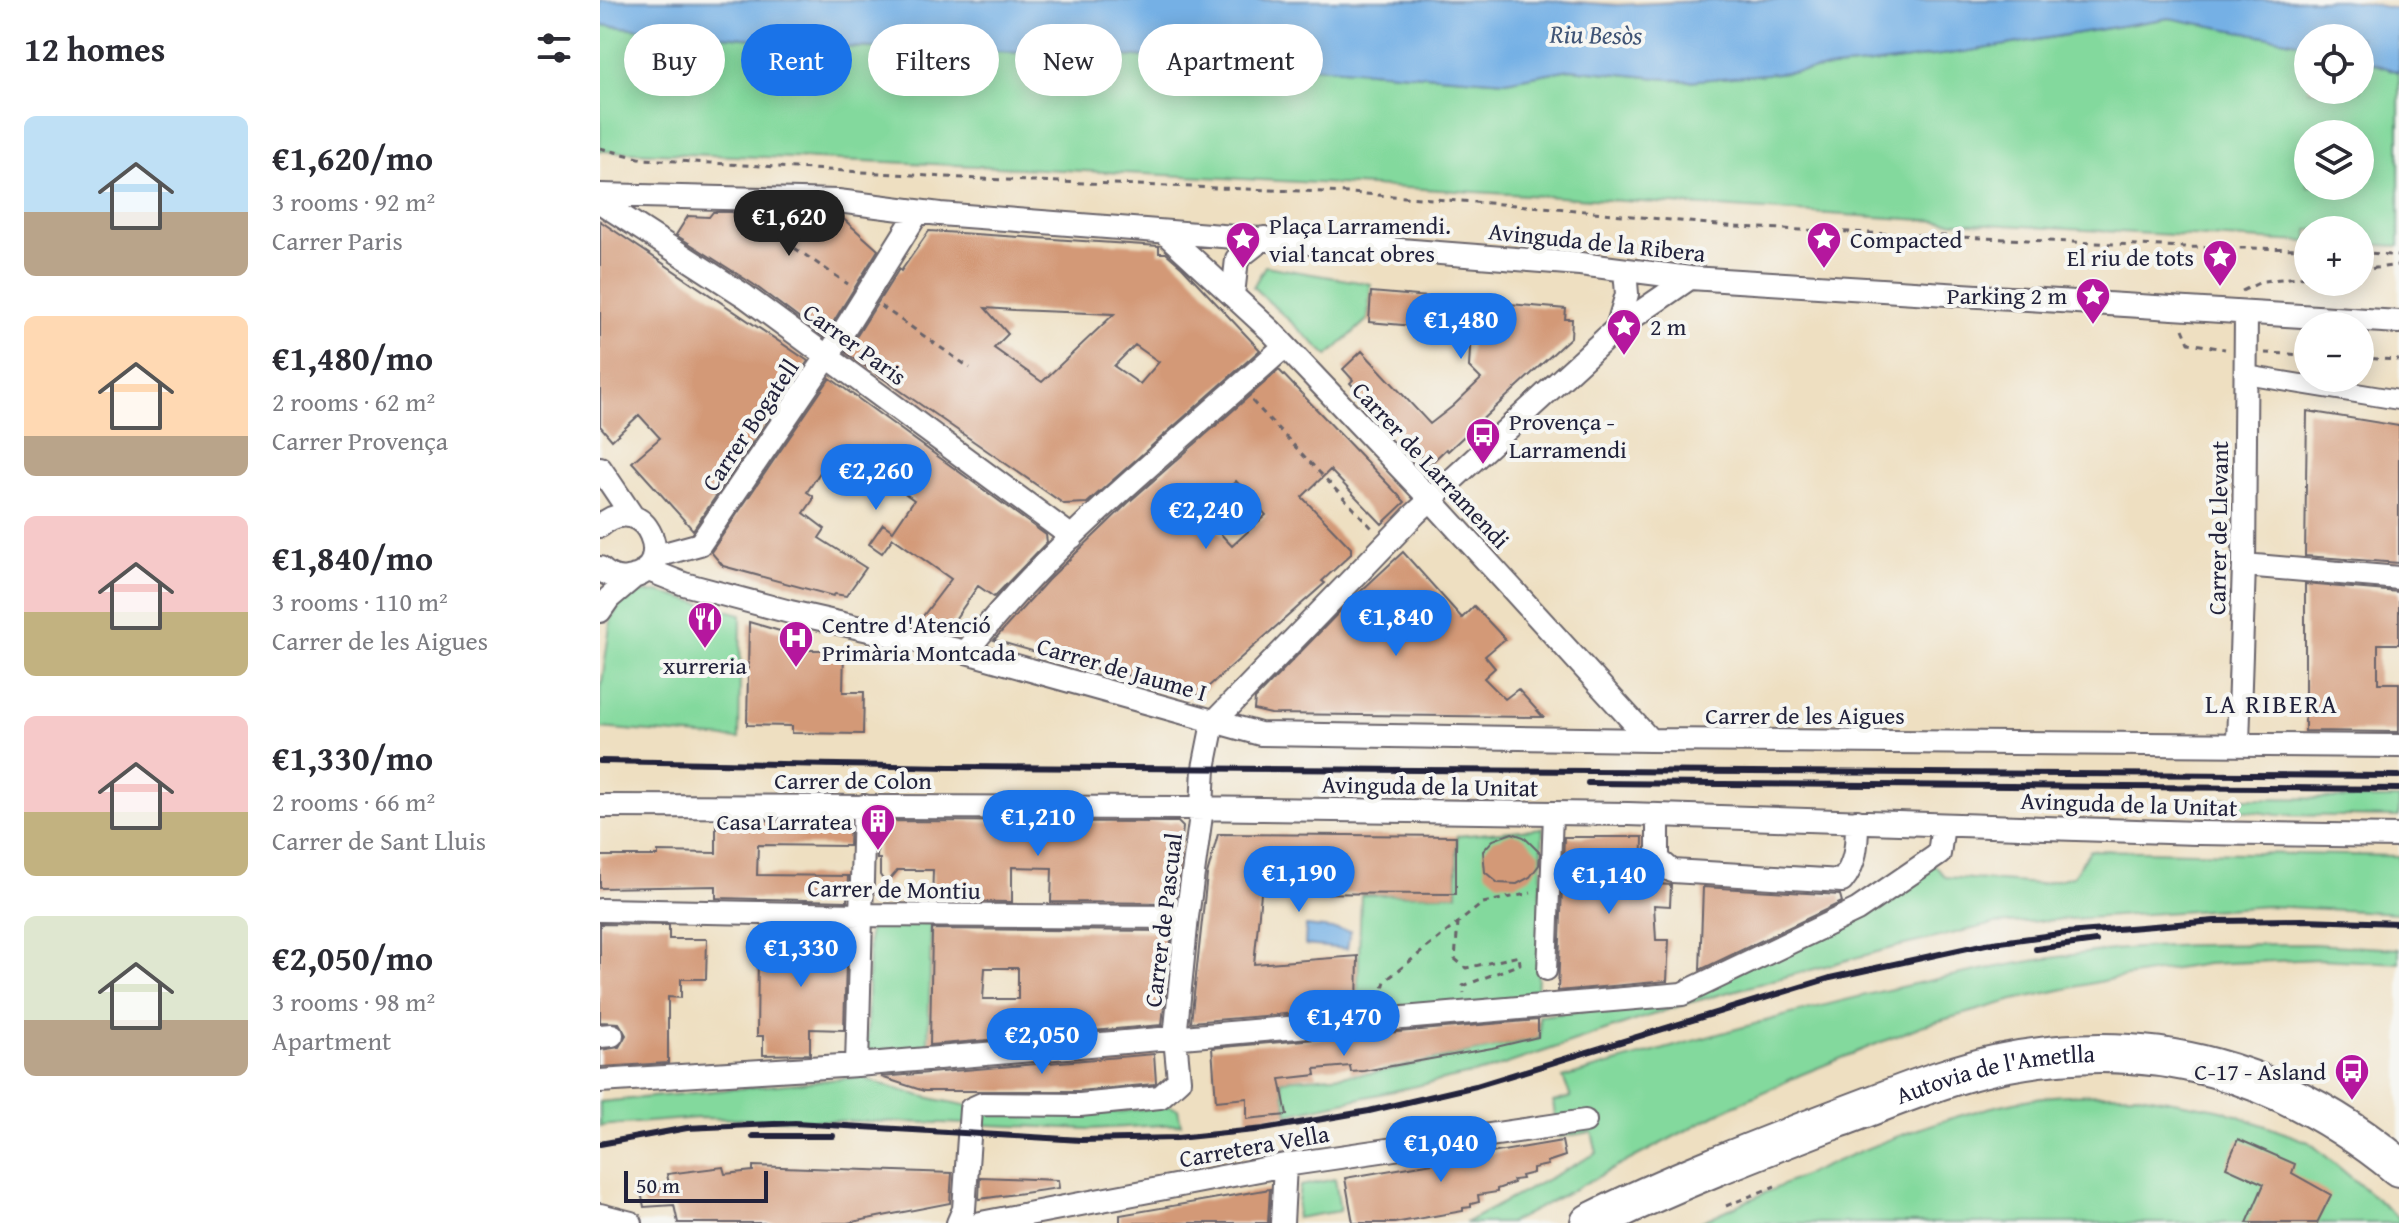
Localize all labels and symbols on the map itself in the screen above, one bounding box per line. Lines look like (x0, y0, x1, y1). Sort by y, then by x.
water label: Riu Besòs (1548, 14, 1643, 54)
pin: €1,620 (724, 190, 854, 258)
place label: Plaça Larramendi. vial tancat obres (1269, 208, 1451, 271)
street label: Avinguda de la Ribera (1487, 213, 1708, 271)
place icon: Plaça Larramendi. vial tancat obres (1224, 220, 1262, 270)
place icon: Compacted (1805, 220, 1843, 270)
place label: Compacted (1850, 222, 1963, 257)
place icon: El riu de tots (2201, 238, 2239, 288)
place label: El riu de tots (2067, 240, 2194, 275)
place icon: Parking 2 m (2074, 276, 2112, 326)
place label: Parking 2 m (1947, 278, 2067, 313)
pin: €1,480 (1396, 293, 1526, 361)
street label: Carrer Paris (796, 294, 914, 394)
place icon: 2 m (1605, 307, 1643, 357)
place label: 2 m (1650, 309, 1687, 344)
street label: Carrer Bogatell (693, 352, 807, 498)
street label: Carrer de Larramendi (1344, 374, 1518, 557)
place label: Provença - Larramendi (1509, 404, 1627, 467)
bus stop icon: Provença - Larramendi (1464, 416, 1502, 466)
street label: Carrer de Llevant (2199, 440, 2237, 615)
pin: €2,260 (811, 444, 941, 512)
pin: €2,240 (1141, 483, 1271, 551)
pin: €1,840 (1331, 590, 1461, 658)
restaurant icon: xurreria (686, 600, 724, 650)
place label: Centre d'Atenció Primària Montcada (822, 607, 1016, 670)
hospital icon: Centre d'Atenció Primària Montcada (777, 619, 815, 669)
street label: Carrer de Jaume I (1033, 628, 1211, 710)
place label: xurreria (663, 648, 748, 683)
district label: LA RIBERA (2205, 684, 2339, 723)
street label: Carrer de les Aigues (1705, 698, 1905, 733)
street label: Carrer de Colon (774, 763, 932, 798)
street label: Avinguda de la Unitat (1321, 767, 1539, 805)
street label: Avinguda de la Unitat (2020, 783, 2239, 825)
pin: €1,210 (973, 790, 1103, 858)
building icon: Casa Larratea (859, 802, 897, 852)
place label: Casa Larratea (716, 804, 853, 839)
street label: Carrer de Pascual (1135, 831, 1191, 1009)
pin: €1,190 (1234, 846, 1364, 914)
pin: €1,140 (1544, 848, 1674, 916)
street label: Carrer de Montiu (807, 870, 981, 908)
pin: €1,330 (736, 921, 866, 989)
pin: €1,470 (1279, 990, 1409, 1058)
pin: €2,050 (977, 1008, 1107, 1076)
street label: Autovia de l'Ametlla (1890, 1035, 2096, 1112)
bus stop icon: C-17 - Asland (2333, 1052, 2371, 1102)
place label: C-17 - Asland (2194, 1054, 2326, 1089)
street label: Carretera Vella (1176, 1116, 1332, 1176)
pin: €1,040 (1376, 1116, 1506, 1184)
scale bar (624, 1167, 768, 1203)

